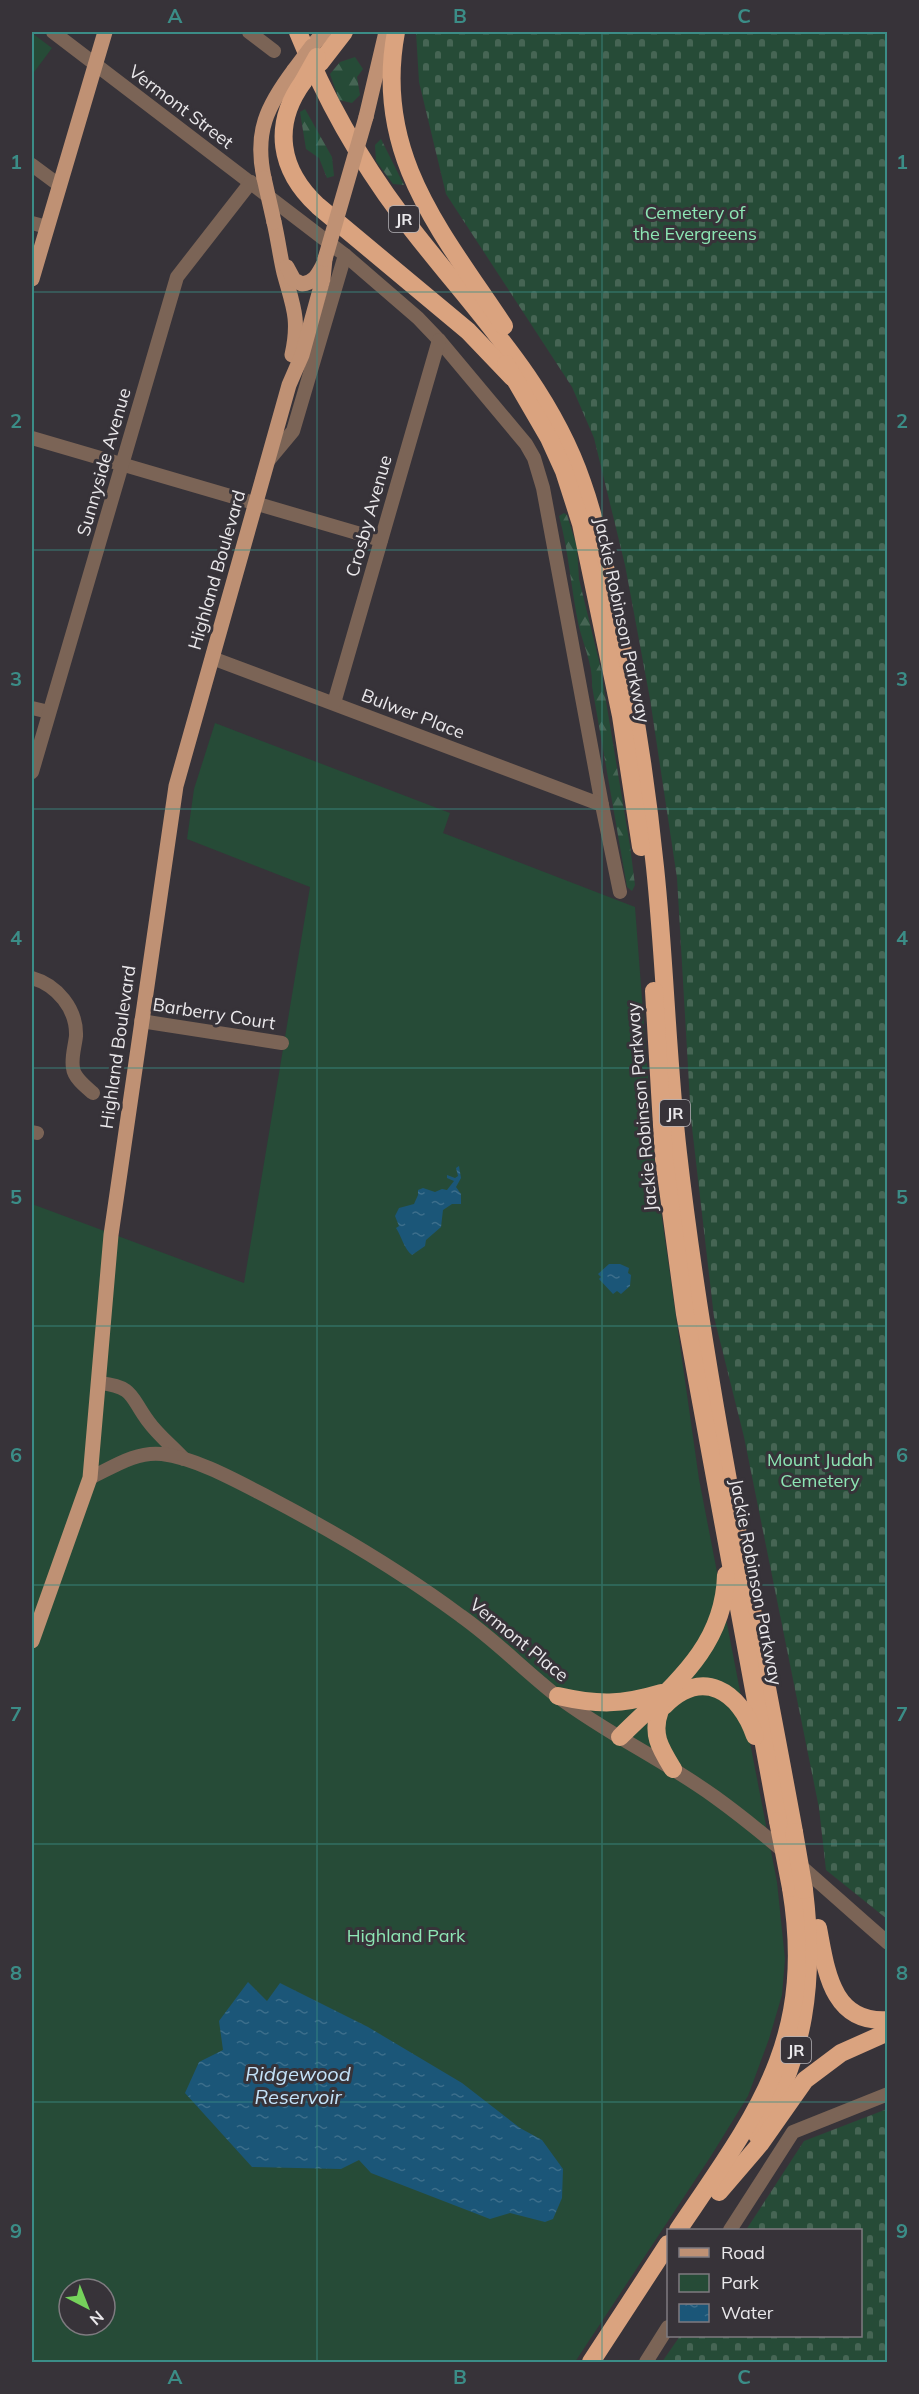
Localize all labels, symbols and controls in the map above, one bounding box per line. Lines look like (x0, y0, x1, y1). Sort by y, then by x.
text: A (168, 3, 183, 28)
text: B (453, 3, 467, 28)
text: C (737, 3, 751, 28)
street label: Vermont Street (124, 60, 238, 153)
text: 1 (10, 149, 22, 174)
text: 1 (896, 149, 908, 174)
park label: Cemetery of the Evergreens (633, 201, 757, 245)
road number: JR (389, 206, 419, 232)
street label: Sunnyside Avenue (71, 385, 136, 539)
text: 2 (10, 408, 22, 433)
text: 2 (896, 408, 908, 433)
street label: Crosby Avenue (340, 452, 397, 579)
street label: Highland Boulevard (183, 487, 250, 652)
street label: Jackie Robinson Parkway (589, 515, 656, 725)
text: 3 (10, 666, 22, 691)
text: 3 (896, 666, 908, 691)
street label: Bulwer Place (358, 683, 468, 744)
text: 4 (10, 925, 22, 950)
text: 4 (896, 925, 908, 950)
street label: Highland Boulevard (95, 964, 140, 1130)
street label: Barberry Court (151, 992, 277, 1035)
street label: Jackie Robinson Parkway (621, 1001, 662, 1212)
road number: JR (660, 1100, 690, 1126)
text: 5 (10, 1184, 22, 1209)
text: 5 (896, 1184, 908, 1209)
text: 6 (10, 1442, 22, 1467)
text: 6 (896, 1442, 908, 1467)
park label: Mount Judah Cemetery (767, 1448, 873, 1492)
street label: Jackie Robinson Parkway (725, 1477, 788, 1687)
street label: Vermont Place (465, 1593, 573, 1687)
text: 7 (10, 1701, 22, 1726)
text: 7 (896, 1701, 908, 1726)
park label: Highland Park (347, 1924, 466, 1947)
text: 8 (10, 1960, 22, 1985)
text: 8 (896, 1960, 908, 1985)
road number: JR (781, 2037, 811, 2063)
water label: Ridgewood Reservoir (245, 2061, 351, 2109)
text: 9 (10, 2218, 22, 2243)
text: 9 (896, 2218, 908, 2243)
legend (667, 2229, 862, 2337)
text: Road (721, 2241, 765, 2264)
text: Park (721, 2271, 760, 2294)
north arrow (57, 2277, 117, 2337)
text: Water (721, 2301, 774, 2324)
text: N (86, 2307, 108, 2330)
text: A (168, 2364, 183, 2389)
text: B (453, 2364, 467, 2389)
text: C (737, 2364, 751, 2389)

